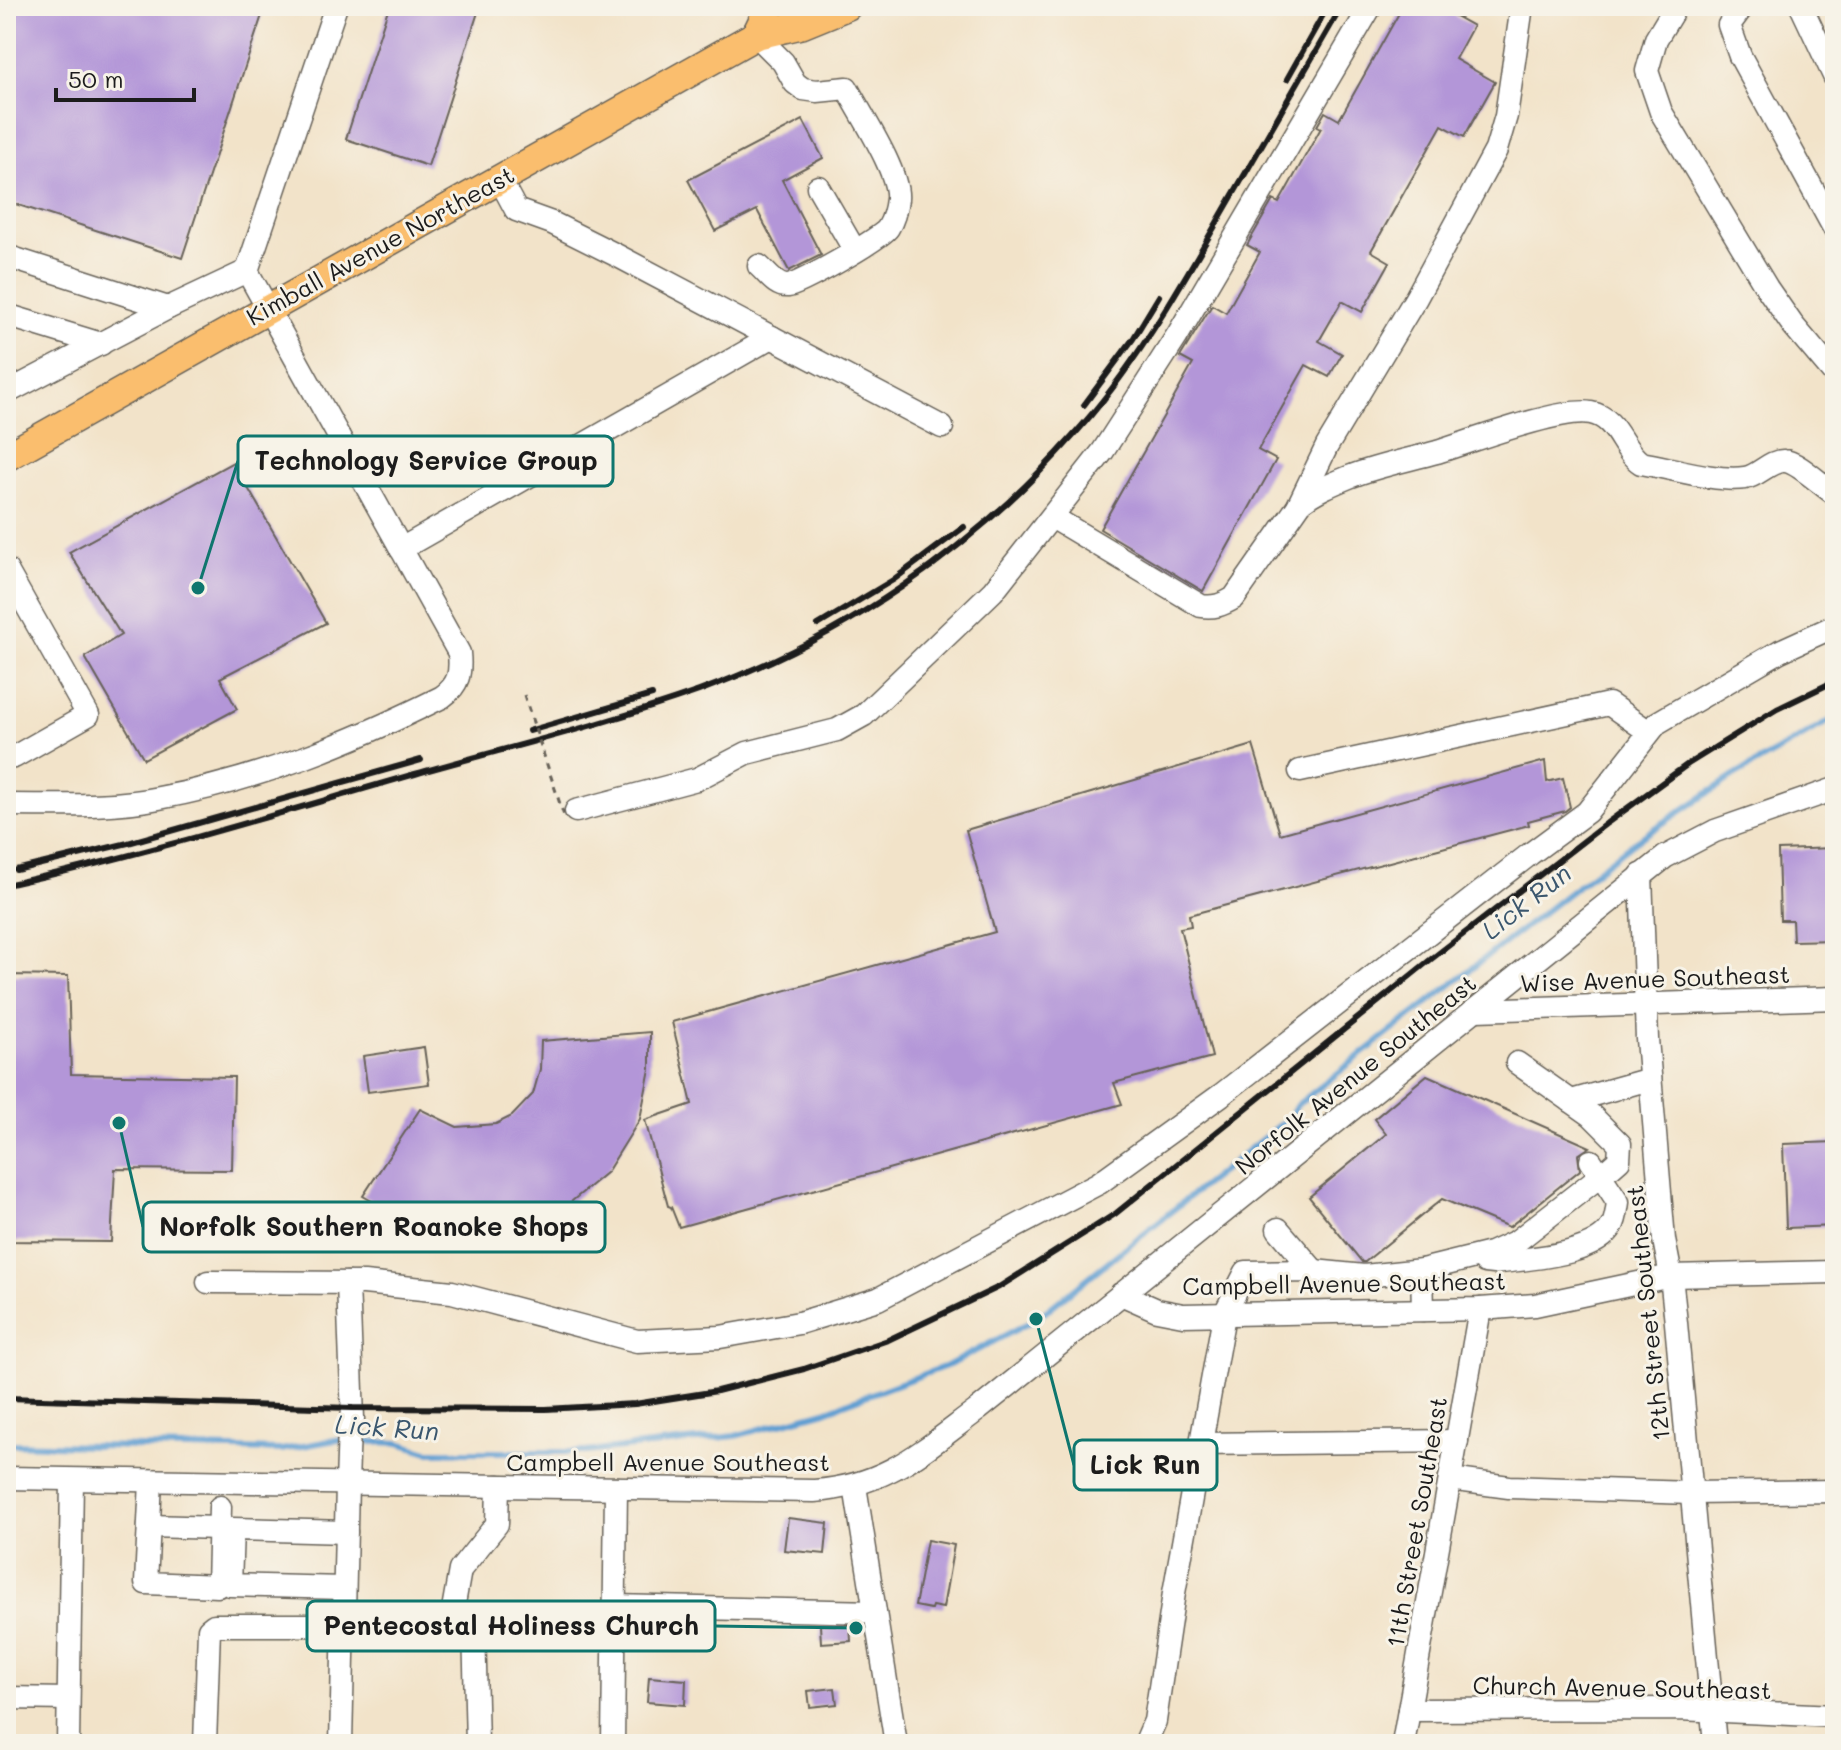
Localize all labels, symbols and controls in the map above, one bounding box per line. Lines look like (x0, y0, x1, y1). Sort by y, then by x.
scale bar (56, 52, 194, 102)
text: 50 m (68, 63, 124, 94)
street label: Kimball Avenue Northeast (240, 158, 520, 332)
callout: Technology Service Group (238, 436, 613, 486)
text: Technology Service Group (254, 443, 598, 477)
water label: Lick Run (1474, 855, 1578, 947)
street label: Wise Avenue Southeast (1519, 958, 1791, 998)
street label: Norfolk Avenue Southeast (1228, 967, 1482, 1181)
street label: 12th Street Southeast (1618, 1184, 1676, 1442)
callout: Norfolk Southern Roanoke Shops (143, 1202, 605, 1252)
text: Norfolk Southern Roanoke Shops (159, 1209, 589, 1243)
street label: Campbell Avenue Southeast (1182, 1265, 1506, 1301)
street label: 11th Street Southeast (1379, 1394, 1453, 1650)
water label: Lick Run (334, 1406, 440, 1448)
callout: Lick Run (1074, 1440, 1217, 1490)
street label: Campbell Avenue Southeast (506, 1446, 830, 1477)
text: Lick Run (1090, 1447, 1200, 1481)
callout: Pentecostal Holiness Church (307, 1601, 715, 1651)
text: Pentecostal Holiness Church (323, 1608, 699, 1642)
street label: Church Avenue Southeast (1472, 1669, 1772, 1705)

